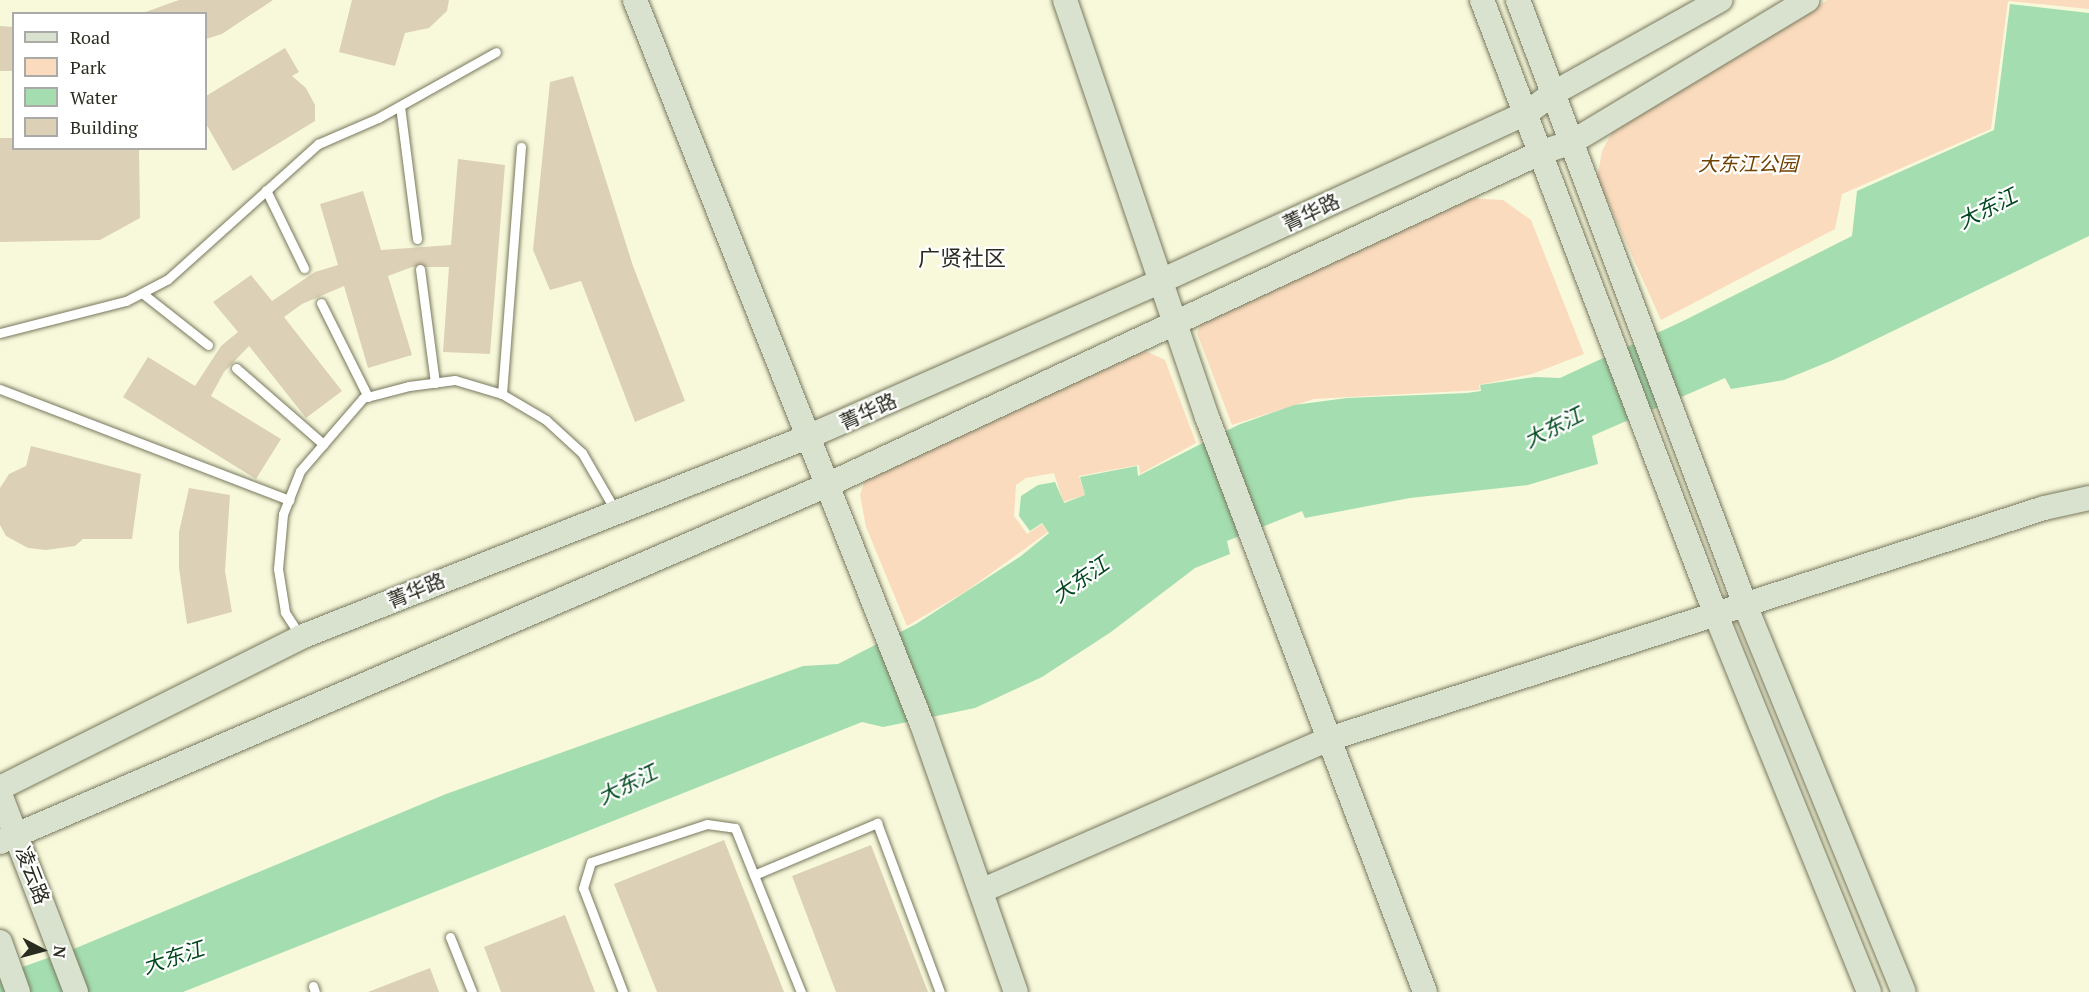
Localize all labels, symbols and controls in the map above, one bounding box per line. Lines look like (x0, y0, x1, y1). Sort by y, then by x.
legend (12, 12, 207, 150)
text: Road (70, 25, 110, 49)
text: Park (70, 55, 106, 79)
text: Water (70, 85, 117, 109)
text: Building (70, 115, 138, 139)
park label: 大东江公园 (1698, 151, 1798, 175)
water label: 大东江 (1953, 182, 2021, 234)
street label: 菁华路 (1279, 188, 1343, 236)
district label: 广贤社区 (918, 245, 1006, 271)
street label: 菁华路 (836, 388, 900, 434)
water label: 大东江 (1519, 401, 1587, 453)
water label: 大东江 (1047, 551, 1113, 607)
street label: 菁华路 (384, 568, 448, 612)
water label: 大东江 (593, 759, 661, 809)
street label: 凌云路 (11, 843, 55, 907)
north arrow (12, 920, 72, 980)
water label: 大东江 (139, 935, 207, 979)
text: N (48, 945, 71, 959)

